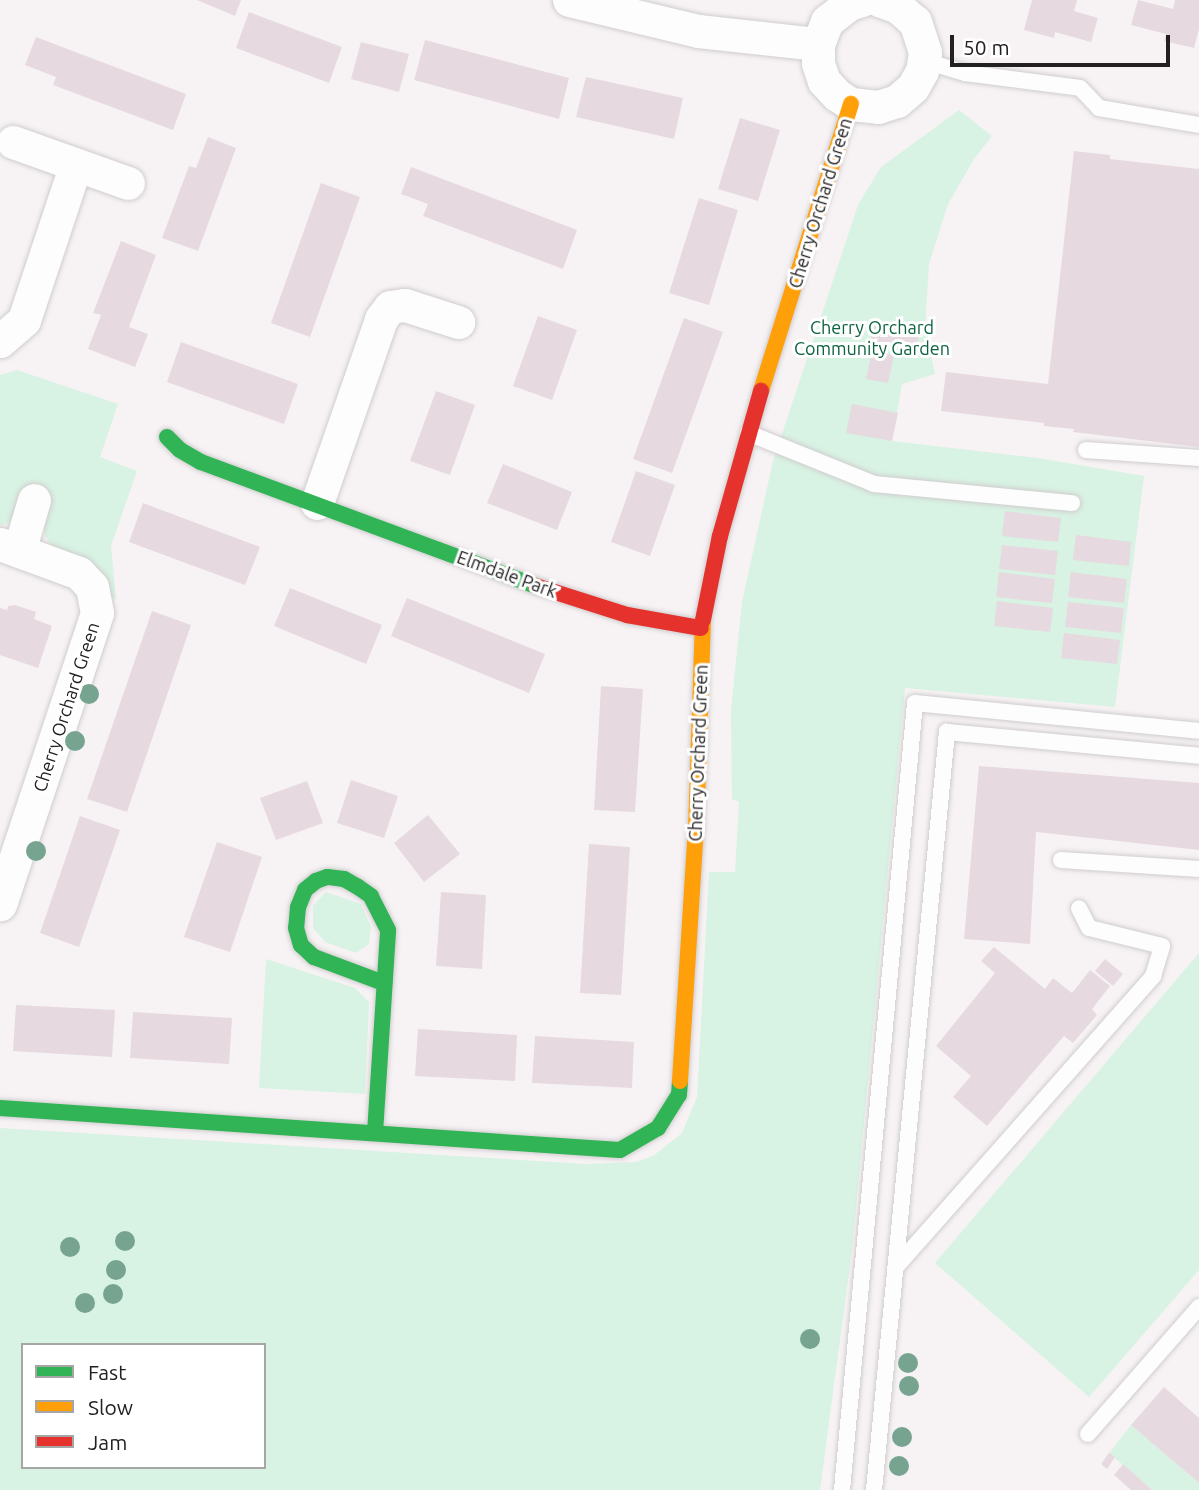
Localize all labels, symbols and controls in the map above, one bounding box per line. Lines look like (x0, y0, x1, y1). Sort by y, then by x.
scale bar (954, 21, 1174, 65)
text: 50 m (963, 35, 1010, 59)
street label: Cherry Orchard Green (784, 115, 856, 291)
park label: Cherry Orchard Community Garden (794, 317, 950, 360)
street label: Elmdale Park (454, 546, 560, 602)
street label: Cherry Orchard Green (28, 619, 104, 795)
street label: Cherry Orchard Green (684, 664, 712, 842)
legend (21, 1343, 266, 1469)
text: Fast (88, 1360, 126, 1384)
text: Slow (88, 1395, 133, 1419)
text: Jam (88, 1430, 127, 1454)

